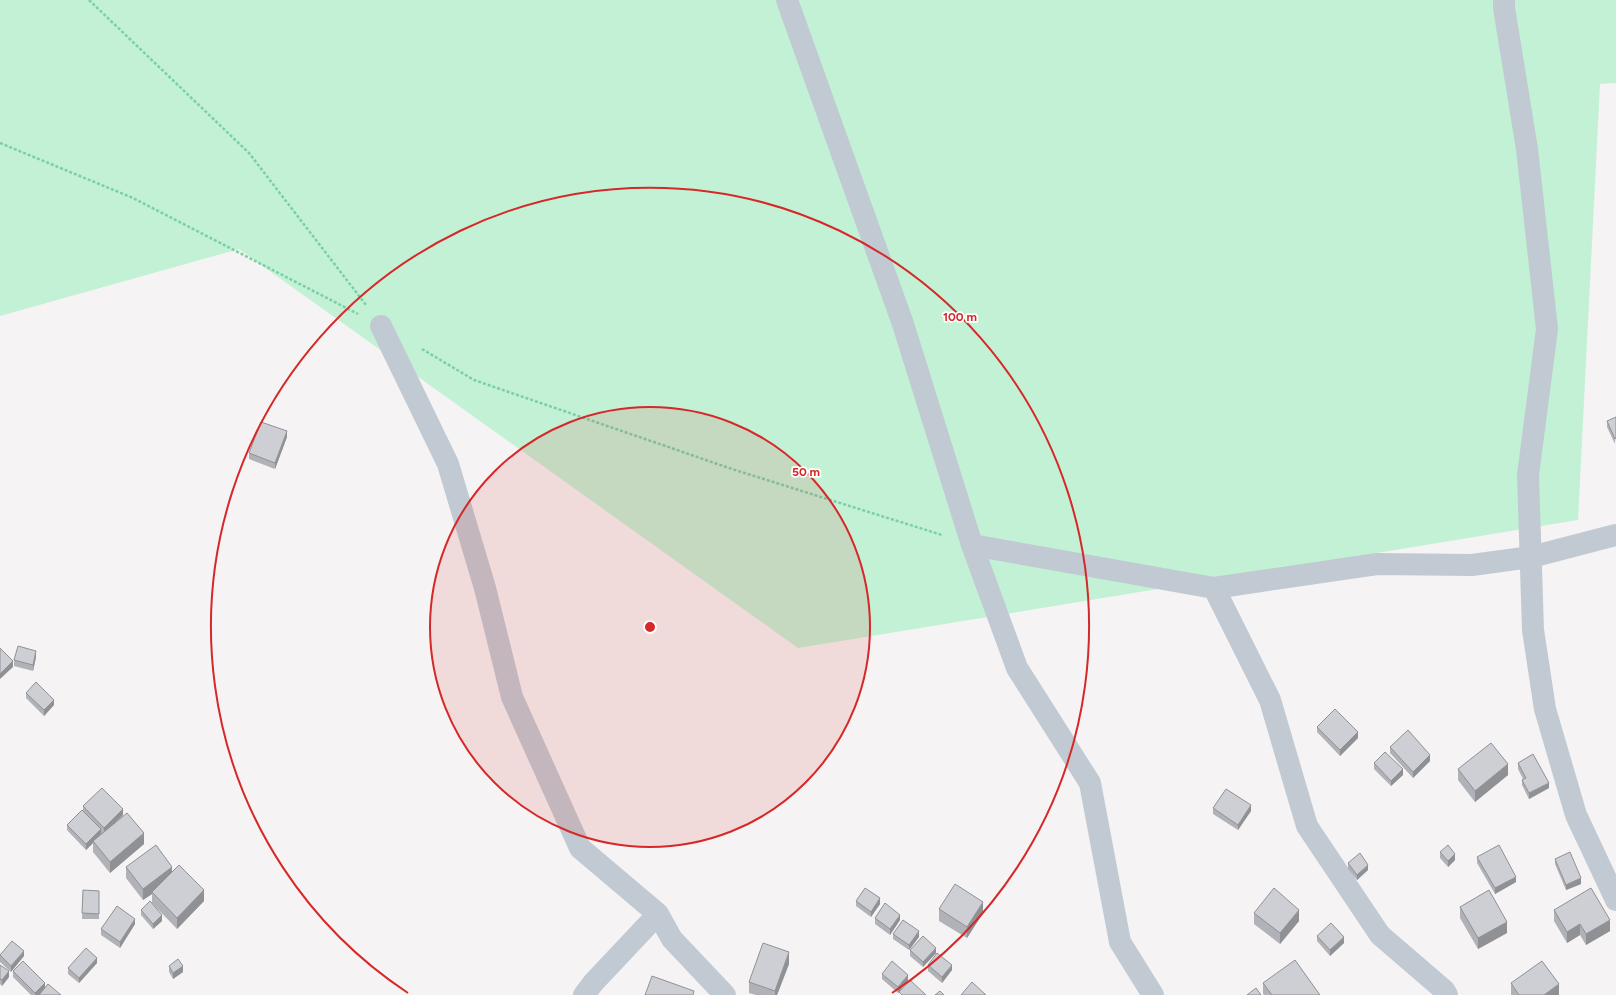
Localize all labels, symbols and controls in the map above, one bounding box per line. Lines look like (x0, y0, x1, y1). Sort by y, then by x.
text: 100 m (943, 310, 977, 324)
text: 50 m (792, 465, 820, 479)
centre of rings (643, 620, 657, 634)

